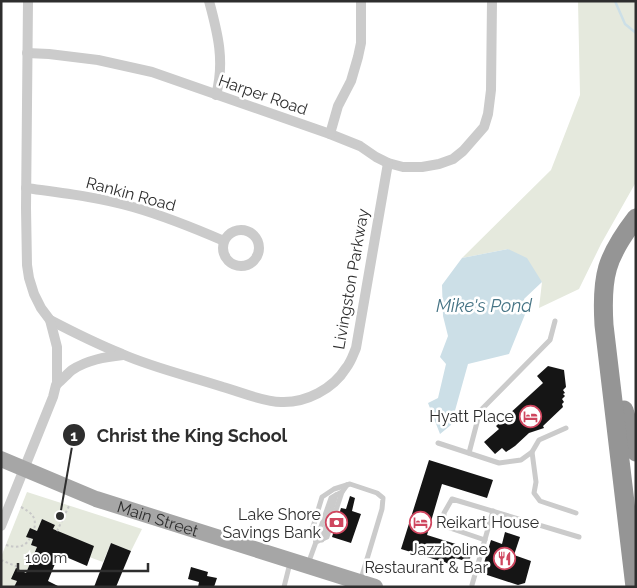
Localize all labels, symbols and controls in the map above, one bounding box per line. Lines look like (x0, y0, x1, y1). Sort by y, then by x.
street label: Harper Road (216, 71, 310, 119)
street label: Rankin Road (84, 173, 178, 215)
street label: Livingston Parkway (329, 207, 373, 351)
water label: Mike's Pond (436, 295, 533, 316)
hotel icon: Hyatt Place (518, 404, 542, 428)
place label: Hyatt Place (429, 407, 514, 426)
callout: Christ the King School (62, 419, 297, 452)
text: Christ the King School (97, 425, 288, 446)
text: 1 (70, 427, 78, 445)
street label: Main Street (115, 497, 201, 540)
place label: Lake Shore Savings Bank (223, 505, 322, 542)
hotel icon: Reikart House (408, 510, 432, 534)
bank icon: Lake Shore Savings Bank (325, 511, 349, 535)
place label: Reikart House (436, 513, 539, 532)
scale bar (18, 540, 148, 572)
place label: Jazzboline Restaurant & Bar (364, 540, 488, 577)
restaurant icon: Jazzboline Restaurant & Bar (492, 546, 516, 570)
text: 100 m (25, 549, 67, 567)

